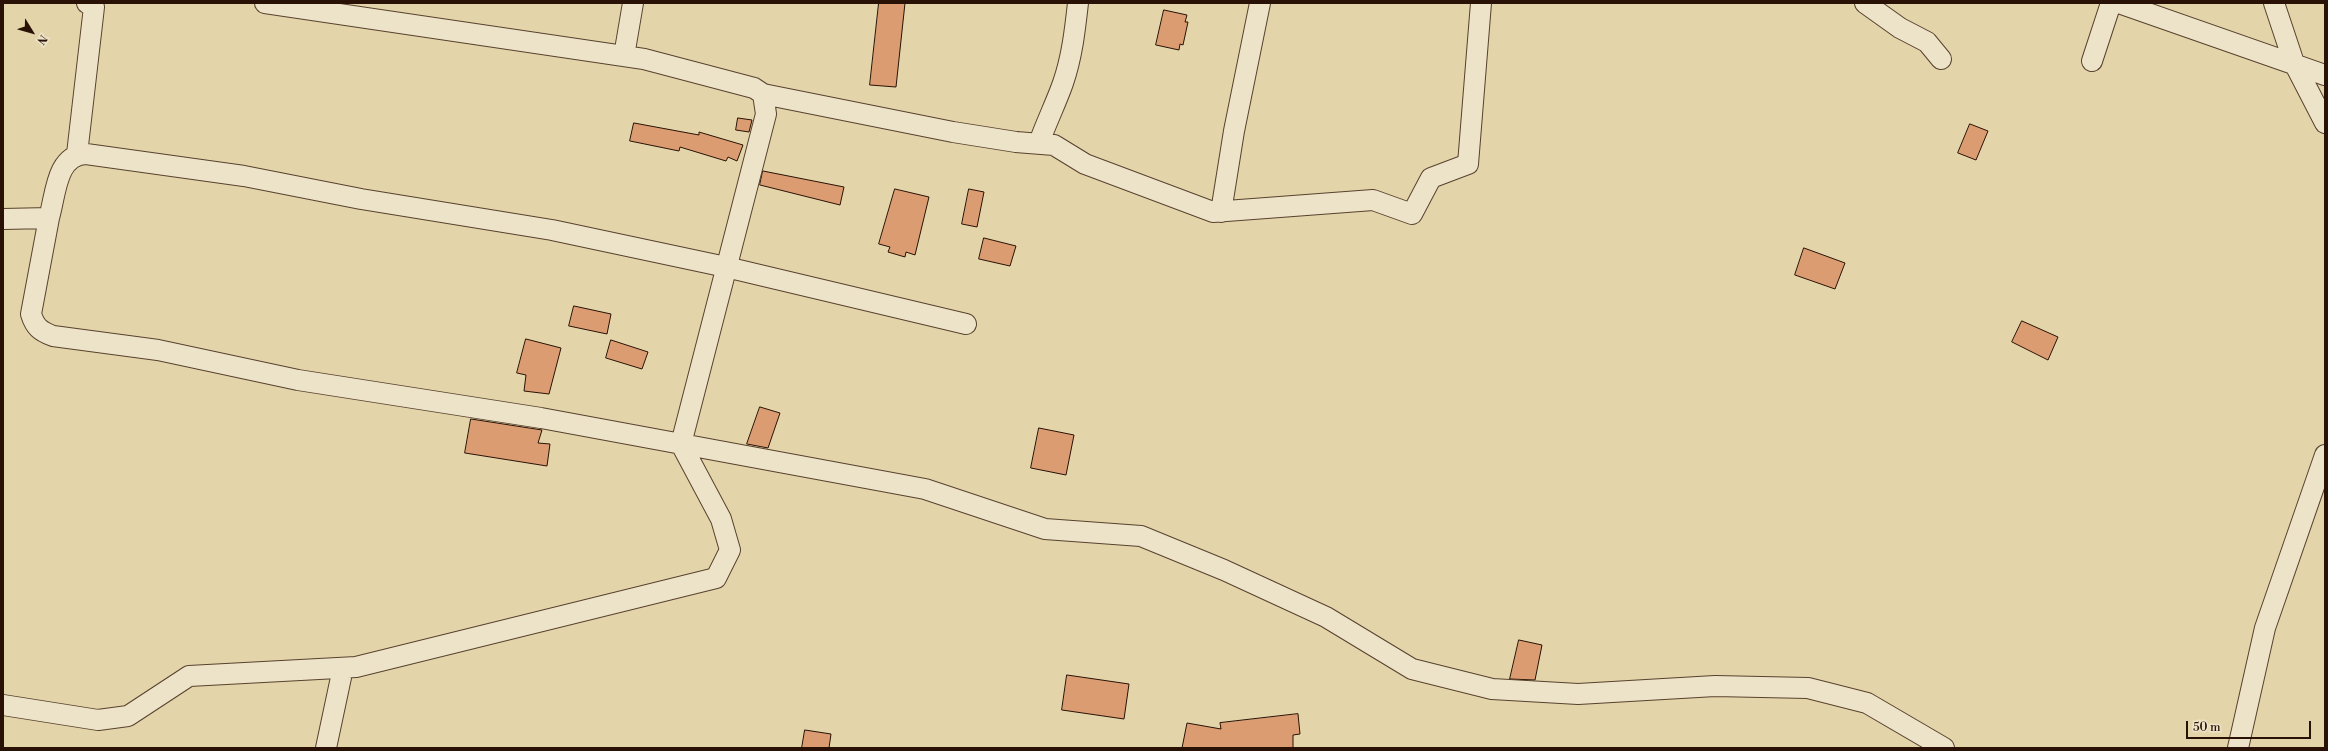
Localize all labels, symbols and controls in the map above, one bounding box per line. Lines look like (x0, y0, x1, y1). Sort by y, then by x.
north arrow (12, 12, 52, 52)
text: N (33, 32, 50, 47)
scale bar (2188, 713, 2313, 739)
text: 50 m (2193, 720, 2221, 735)

